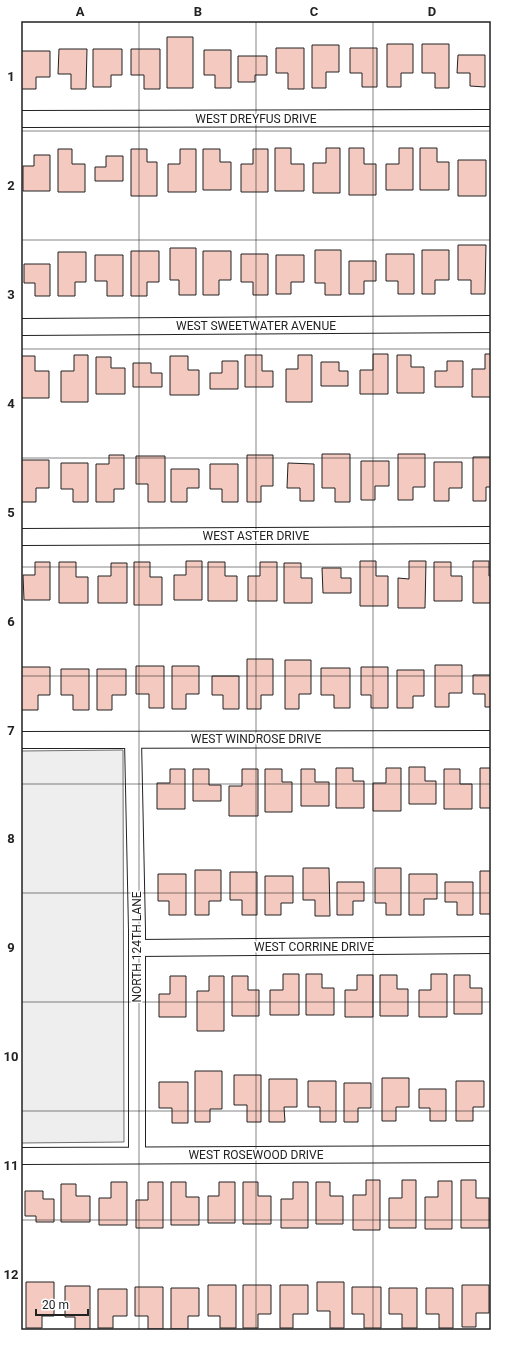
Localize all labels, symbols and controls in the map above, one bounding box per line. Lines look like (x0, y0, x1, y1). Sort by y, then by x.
text: A (76, 4, 85, 19)
text: B (194, 4, 202, 19)
text: C (310, 4, 319, 19)
text: D (428, 4, 436, 19)
text: 1 (7, 69, 15, 84)
street label: WEST DREYFUS DRIVE (195, 112, 317, 126)
text: 2 (7, 178, 15, 193)
text: 3 (7, 287, 15, 302)
street label: WEST SWEETWATER AVENUE (176, 319, 336, 333)
text: 4 (7, 396, 15, 411)
text: 5 (7, 505, 15, 520)
street label: WEST ASTER DRIVE (203, 529, 310, 543)
text: 6 (7, 614, 15, 629)
text: 7 (7, 723, 15, 738)
street label: WEST WINDROSE DRIVE (191, 732, 321, 746)
text: 8 (7, 831, 15, 846)
street label: NORTH 124TH LANE (130, 891, 144, 1003)
text: 9 (7, 940, 15, 955)
street label: WEST CORRINE DRIVE (254, 940, 374, 954)
text: 10 (4, 1049, 18, 1064)
street label: WEST ROSEWOOD DRIVE (188, 1148, 324, 1162)
text: 11 (4, 1158, 18, 1173)
text: 12 (4, 1267, 18, 1282)
scale bar (36, 1291, 88, 1317)
text: 20 m (42, 1298, 69, 1312)

